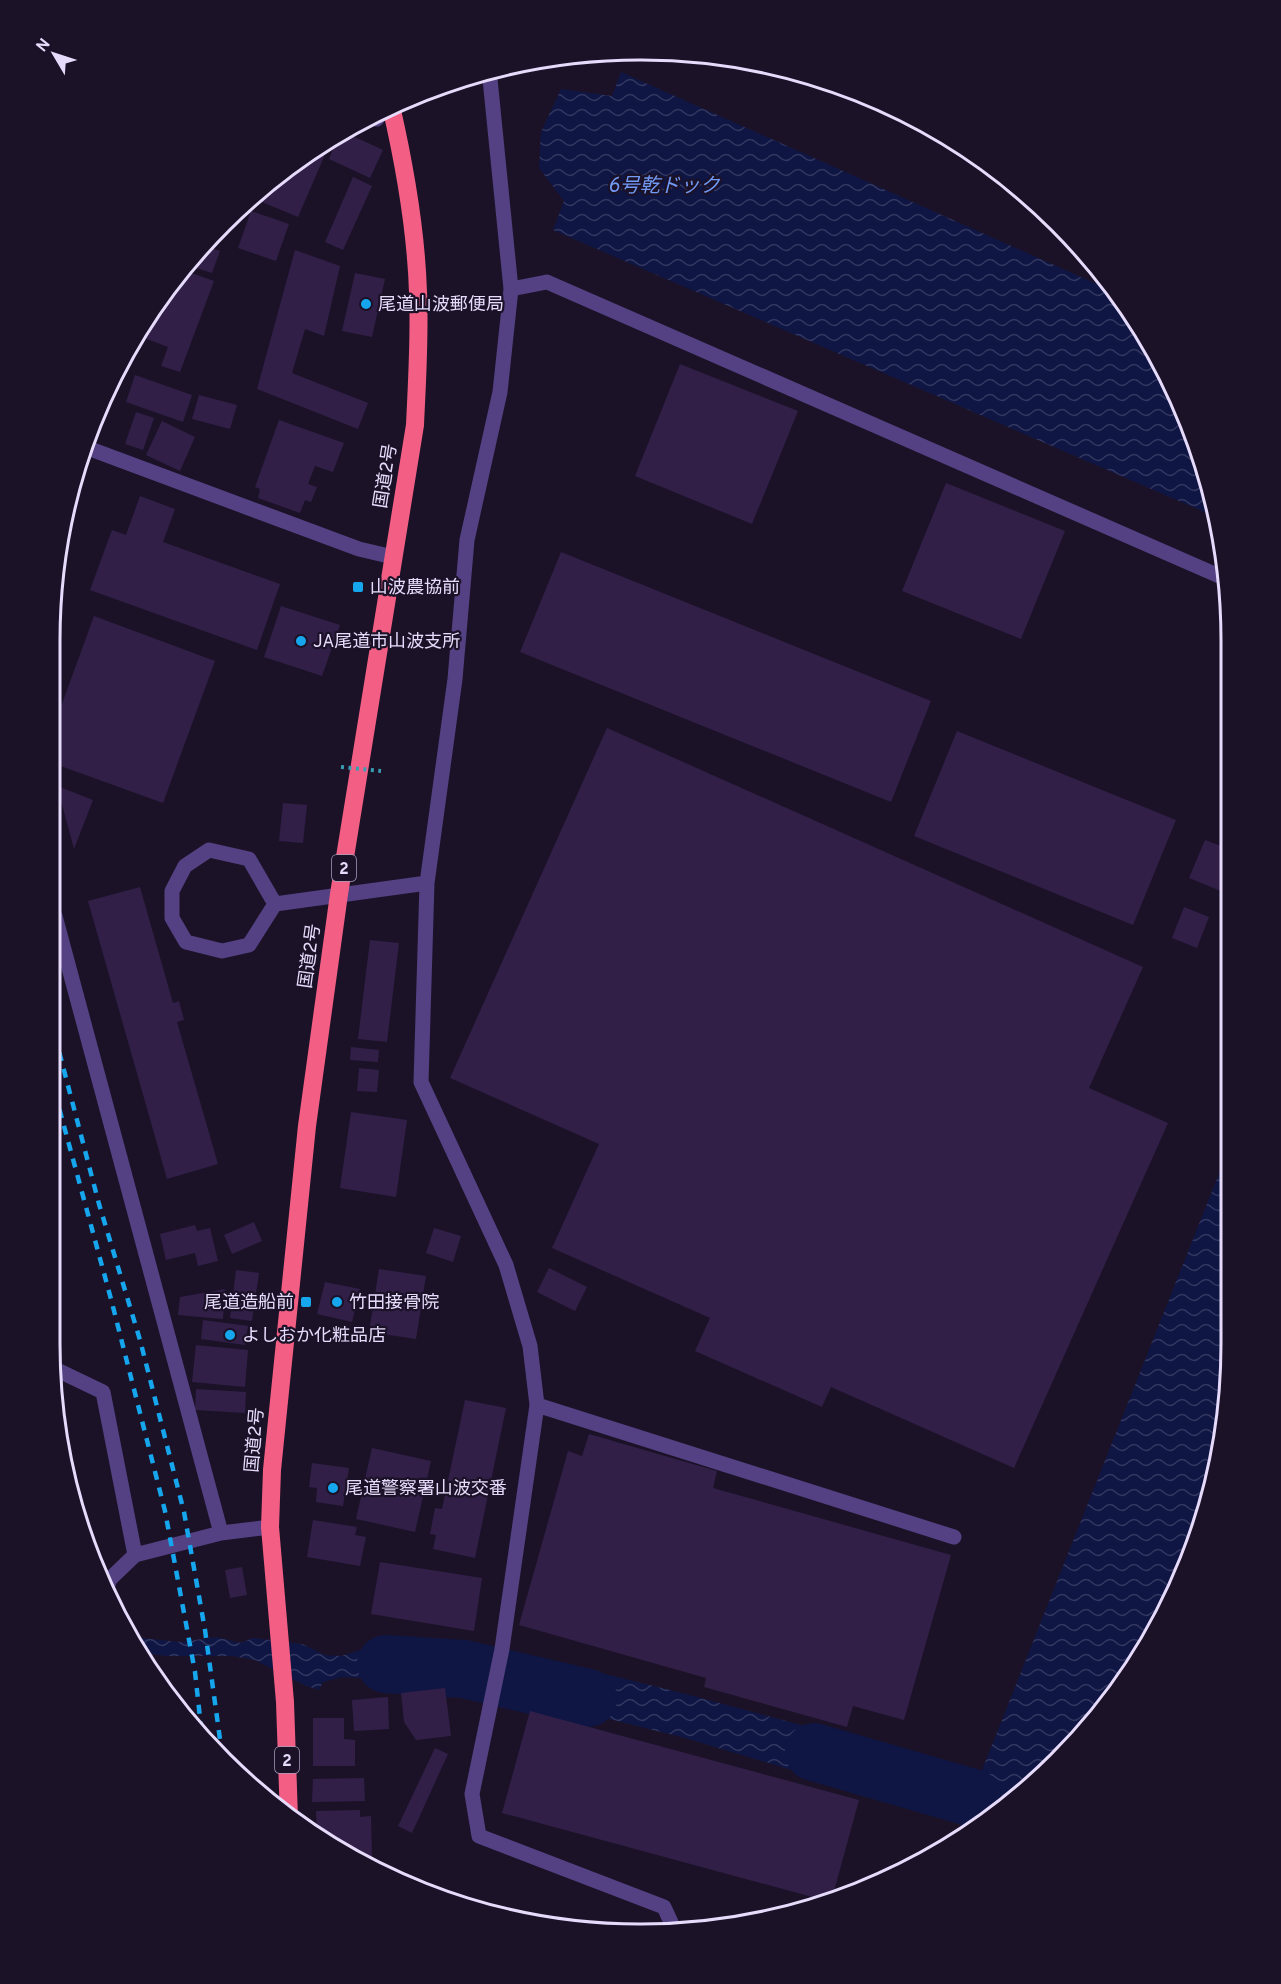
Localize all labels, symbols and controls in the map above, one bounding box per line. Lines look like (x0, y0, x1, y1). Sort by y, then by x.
north arrow (24, 24, 84, 84)
text: N (33, 35, 55, 57)
water label: 6号乾ドック (608, 174, 721, 200)
place label: 尾道山波郵便局 (378, 294, 504, 317)
marker: 尾道山波郵便局 (359, 297, 373, 311)
street label: 国道2号 (370, 442, 403, 510)
place label: 山波農協前 (370, 577, 460, 600)
marker: 山波農協前 (351, 580, 365, 594)
place label: JA尾道市山波支所 (313, 631, 460, 654)
marker: JA尾道市山波支所 (294, 634, 308, 648)
road number: 2 (332, 855, 356, 881)
street label: 国道2号 (295, 922, 326, 990)
place label: 尾道造船前 (204, 1292, 294, 1315)
place label: 竹田接骨院 (349, 1292, 439, 1315)
marker: 尾道造船前 (299, 1295, 313, 1309)
marker: 竹田接骨院 (330, 1295, 344, 1309)
place label: よしおか化粧品店 (242, 1325, 386, 1348)
marker: よしおか化粧品店 (223, 1328, 237, 1342)
street label: 国道2号 (241, 1407, 270, 1474)
place label: 尾道警察署山波交番 (345, 1478, 507, 1501)
marker: 尾道警察署山波交番 (326, 1481, 340, 1495)
road number: 2 (275, 1747, 299, 1773)

